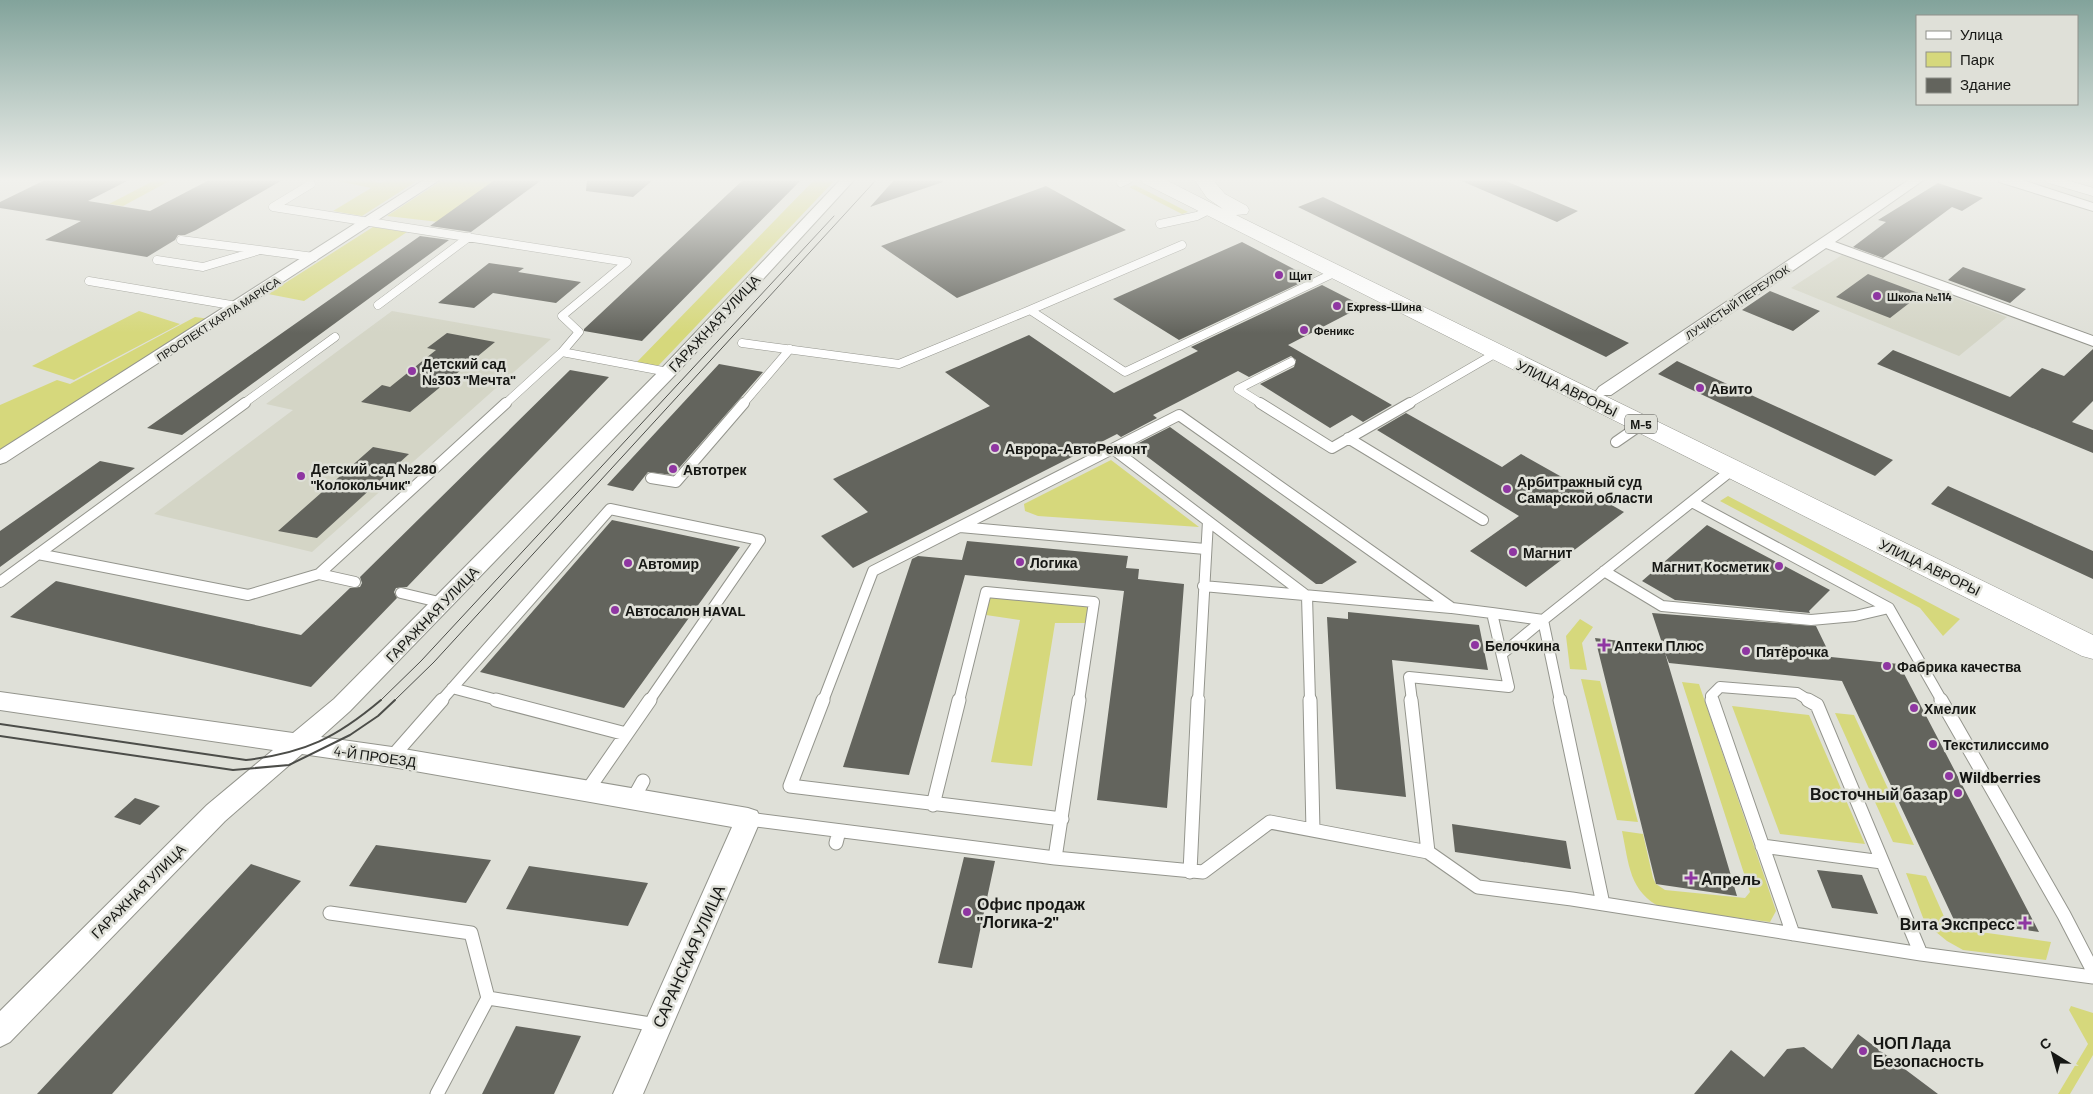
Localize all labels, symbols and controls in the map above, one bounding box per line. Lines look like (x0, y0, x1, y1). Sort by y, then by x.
legend (1916, 15, 2078, 105)
text: Улица (1960, 25, 2003, 43)
text: Парк (1960, 50, 1994, 68)
text: Здание (1960, 75, 2011, 93)
street label: ЛУЧИСТЫЙ ПЕРЕУЛОК (1683, 262, 1792, 342)
marker: Щит (1273, 269, 1285, 281)
place label: Щит (1289, 269, 1313, 282)
street label: ГАРАЖНАЯ УЛИЦА (665, 271, 764, 375)
street label: ПРОСПЕКТ КАРЛА МАРКСА (154, 274, 283, 364)
marker: Школа №114 (1871, 290, 1883, 302)
place label: Школа №114 (1887, 290, 1952, 303)
marker: Express-Шина (1331, 300, 1343, 312)
place label: Express-Шина (1347, 300, 1423, 313)
marker: Феникс (1298, 324, 1310, 336)
place label: Феникс (1314, 324, 1354, 337)
place label: Детский сад №303 "Мечта" (422, 355, 515, 388)
street label: УЛИЦА АВРОРЫ (1514, 356, 1620, 420)
marker: Детский сад №303 "Мечта" (406, 365, 418, 377)
place label: Авито (1710, 380, 1753, 397)
marker: Авито (1694, 382, 1706, 394)
road number: М-5 (1625, 414, 1657, 434)
place label: Аврора-АвтоРемонт (1005, 440, 1147, 457)
marker: Аврора-АвтоРемонт (989, 442, 1001, 454)
place label: Детский сад №280 "Колокольчик" (311, 460, 437, 493)
place label: Автотрек (683, 461, 748, 478)
marker: Автотрек (667, 463, 679, 475)
marker: Детский сад №280 "Колокольчик" (295, 470, 307, 482)
place label: Арбитражный суд Самарской области (1517, 473, 1653, 506)
marker: Арбитражный суд Самарской области (1501, 483, 1513, 495)
street label: УЛИЦА АВРОРЫ (1877, 535, 1983, 599)
place label: Магнит (1523, 544, 1573, 561)
marker: Магнит (1507, 546, 1519, 558)
place label: Логика (1030, 554, 1078, 571)
place label: Автомир (638, 555, 699, 572)
marker: Логика (1014, 556, 1026, 568)
marker: Автомир (622, 557, 634, 569)
place label: Магнит Косметик (1652, 558, 1770, 575)
marker: Магнит Косметик (1773, 560, 1785, 572)
street label: ГАРАЖНАЯ УЛИЦА (382, 562, 482, 665)
place label: Автосалон HAVAL (625, 602, 746, 619)
marker: Автосалон HAVAL (609, 604, 621, 616)
place label: Белочкина (1485, 637, 1560, 654)
place label: Аптеки Плюс (1614, 637, 1704, 654)
marker: Белочкина (1469, 639, 1481, 651)
marker: Аптеки Плюс (1598, 639, 1610, 651)
place label: Пятёрочка (1756, 643, 1829, 660)
marker: Пятёрочка (1740, 645, 1752, 657)
place label: Фабрика качества (1897, 658, 2021, 675)
marker: Фабрика качества (1881, 660, 1893, 672)
place label: Хмелик (1924, 700, 1977, 717)
marker: Хмелик (1908, 702, 1920, 714)
place label: Текстилиссимо (1943, 736, 2049, 753)
marker: Текстилиссимо (1927, 738, 1939, 750)
street label: 4-Й ПРОЕЗД (333, 742, 418, 770)
place label: Wildberries (1959, 767, 2041, 786)
marker: Wildberries (1943, 770, 1955, 782)
place label: Восточный базар (1810, 784, 1948, 803)
marker: Восточный базар (1952, 787, 1964, 799)
street label: ГАРАЖНАЯ УЛИЦА (87, 840, 189, 942)
place label: Апрель (1701, 869, 1761, 888)
marker: Апрель (1685, 872, 1697, 884)
street label: САРАНСКАЯ УЛИЦА (648, 881, 728, 1030)
place label: Офис продаж "Логика-2" (977, 894, 1085, 931)
marker: Офис продаж "Логика-2" (961, 906, 973, 918)
place label: Вита Экспресс (1900, 914, 2015, 933)
marker: Вита Экспресс (2019, 917, 2031, 929)
north arrow (2028, 1029, 2078, 1079)
place label: ЧОП Лада Безопасность (1873, 1033, 1984, 1070)
text: С (2036, 1033, 2054, 1053)
marker: ЧОП Лада Безопасность (1857, 1045, 1869, 1057)

